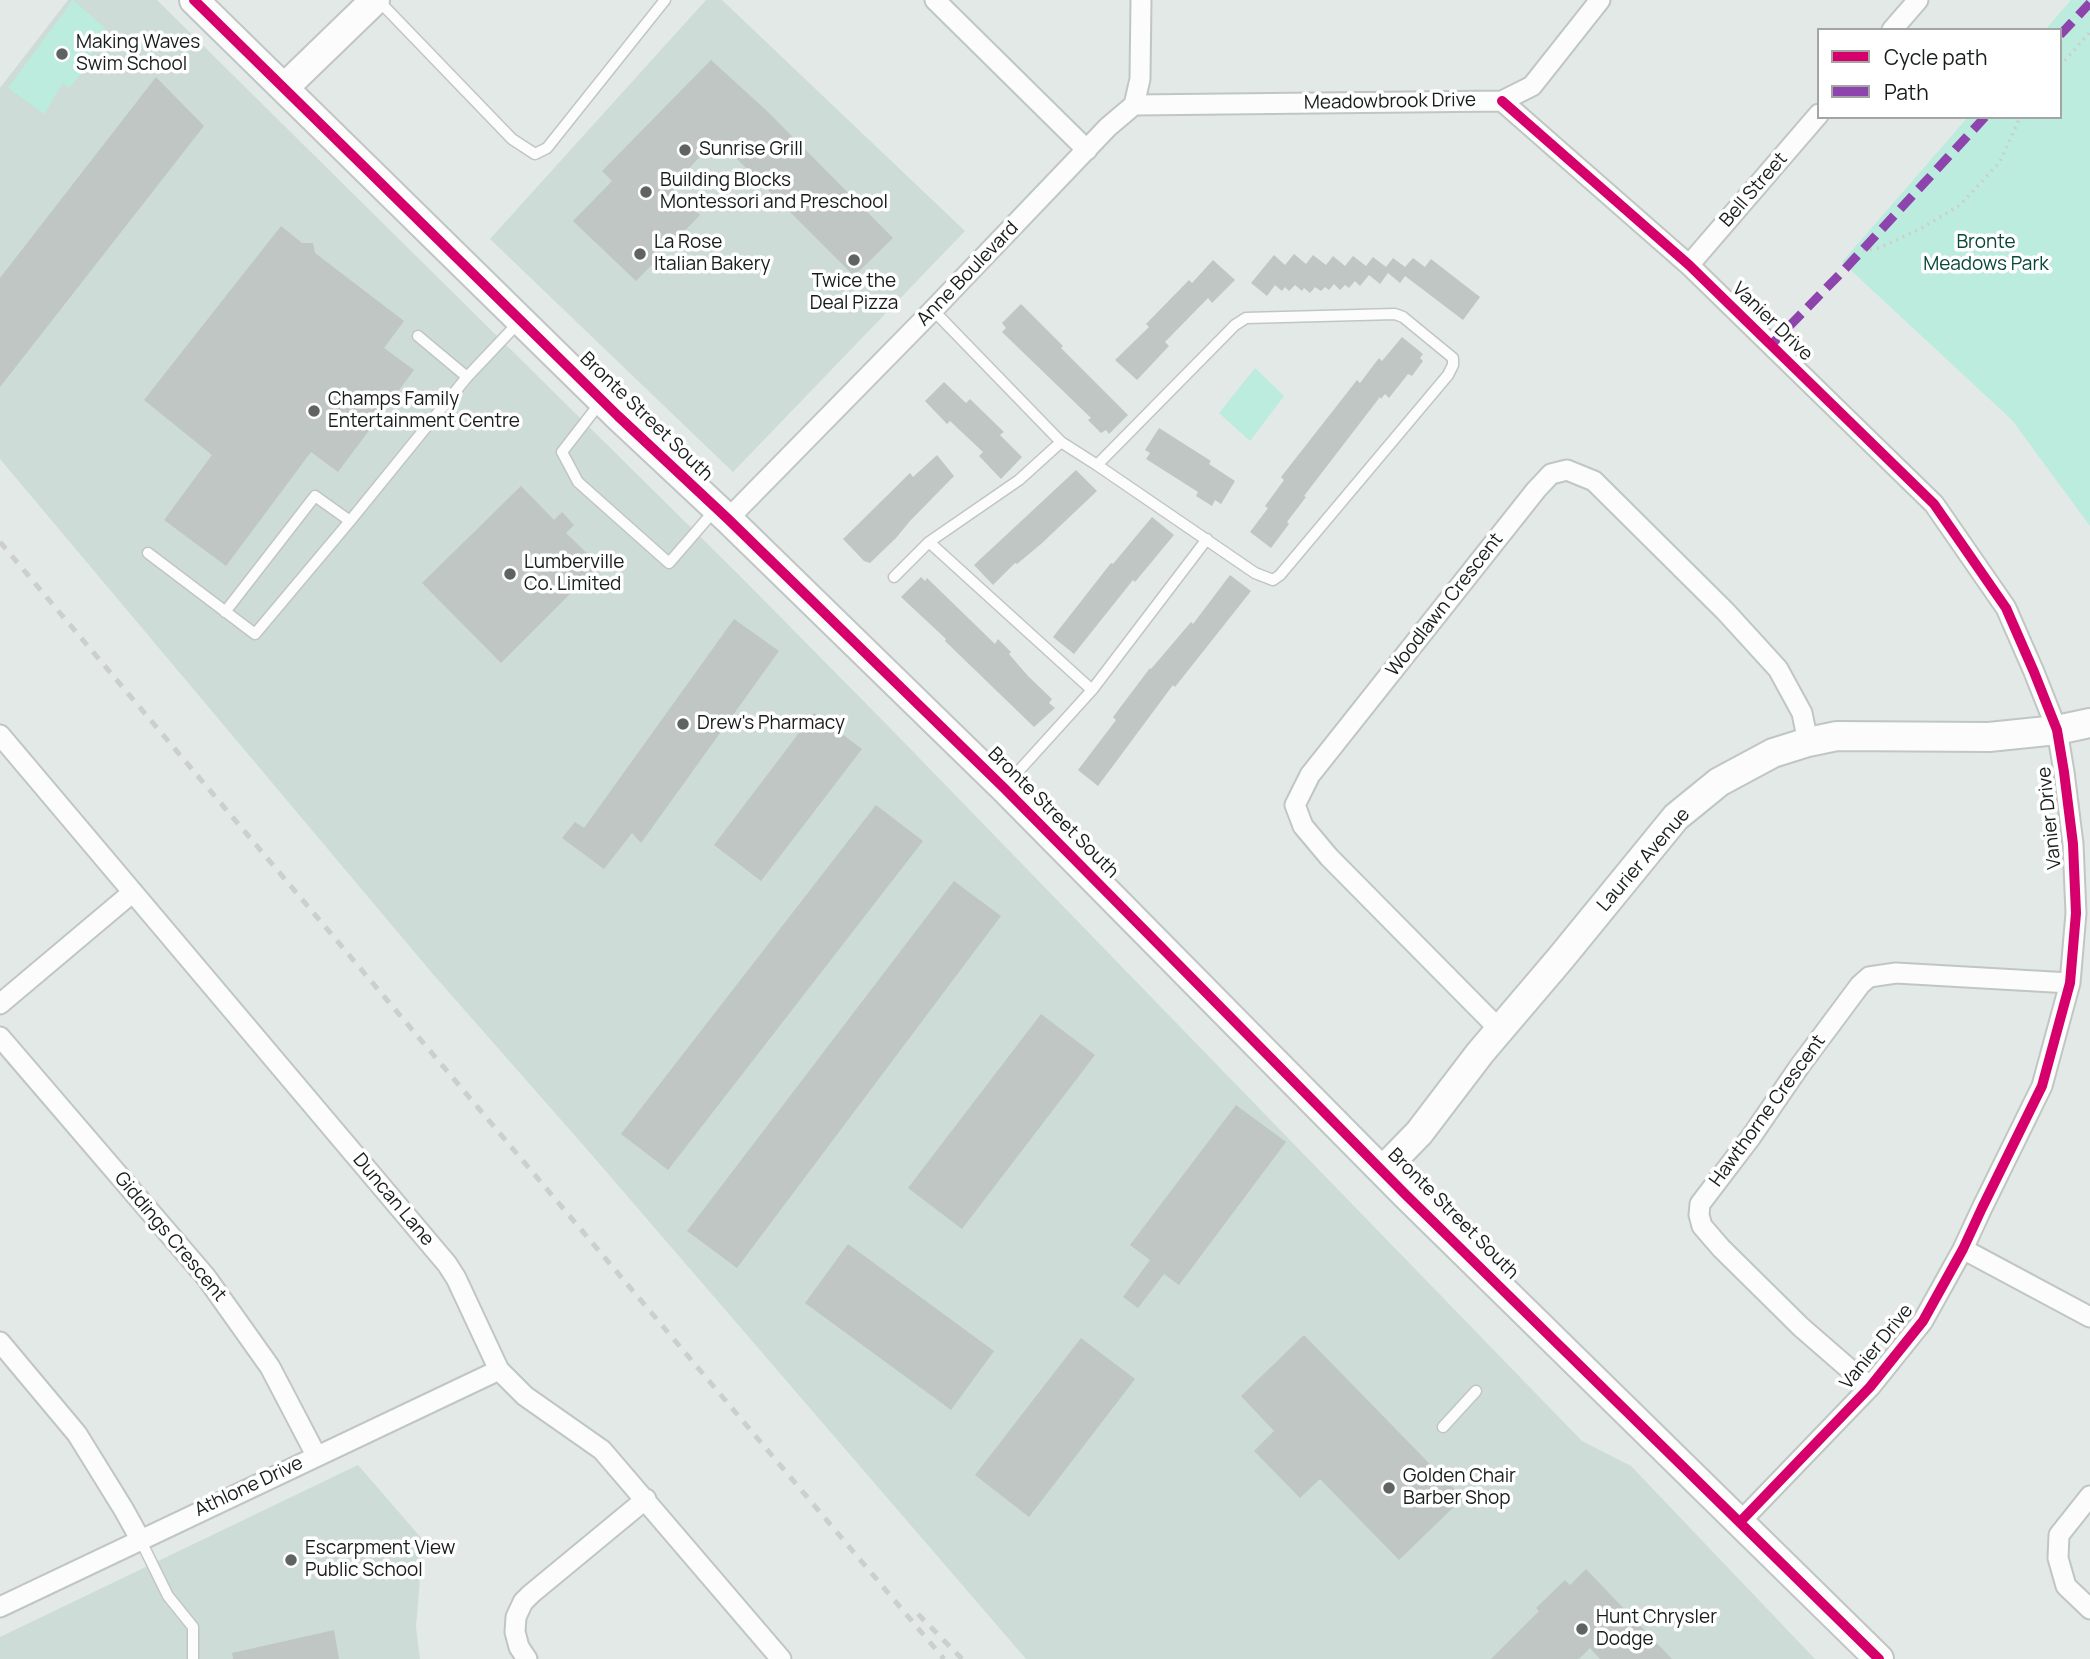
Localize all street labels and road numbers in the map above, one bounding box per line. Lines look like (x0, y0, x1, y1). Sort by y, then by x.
street label: Meadowbrook Drive (1304, 89, 1476, 115)
street label: Bell Street (1715, 148, 1793, 232)
street label: Anne Boulevard (912, 217, 1024, 331)
street label: Vanier Drive (1727, 278, 1817, 366)
street label: Bronte Street South (575, 348, 717, 486)
street label: Woodlawn Crescent (1382, 529, 1508, 681)
street label: Bronte Street South (983, 743, 1123, 883)
street label: Vanier Drive (2033, 766, 2067, 870)
street label: Laurier Avenue (1593, 804, 1695, 916)
street label: Hawthorne Crescent (1705, 1031, 1831, 1191)
street label: Bronte Street South (1383, 1144, 1523, 1284)
street label: Duncan Lane (348, 1149, 438, 1251)
street label: Giddings Crescent (109, 1167, 231, 1307)
street label: Vanier Drive (1836, 1300, 1918, 1394)
street label: Athlone Drive (191, 1452, 307, 1522)

